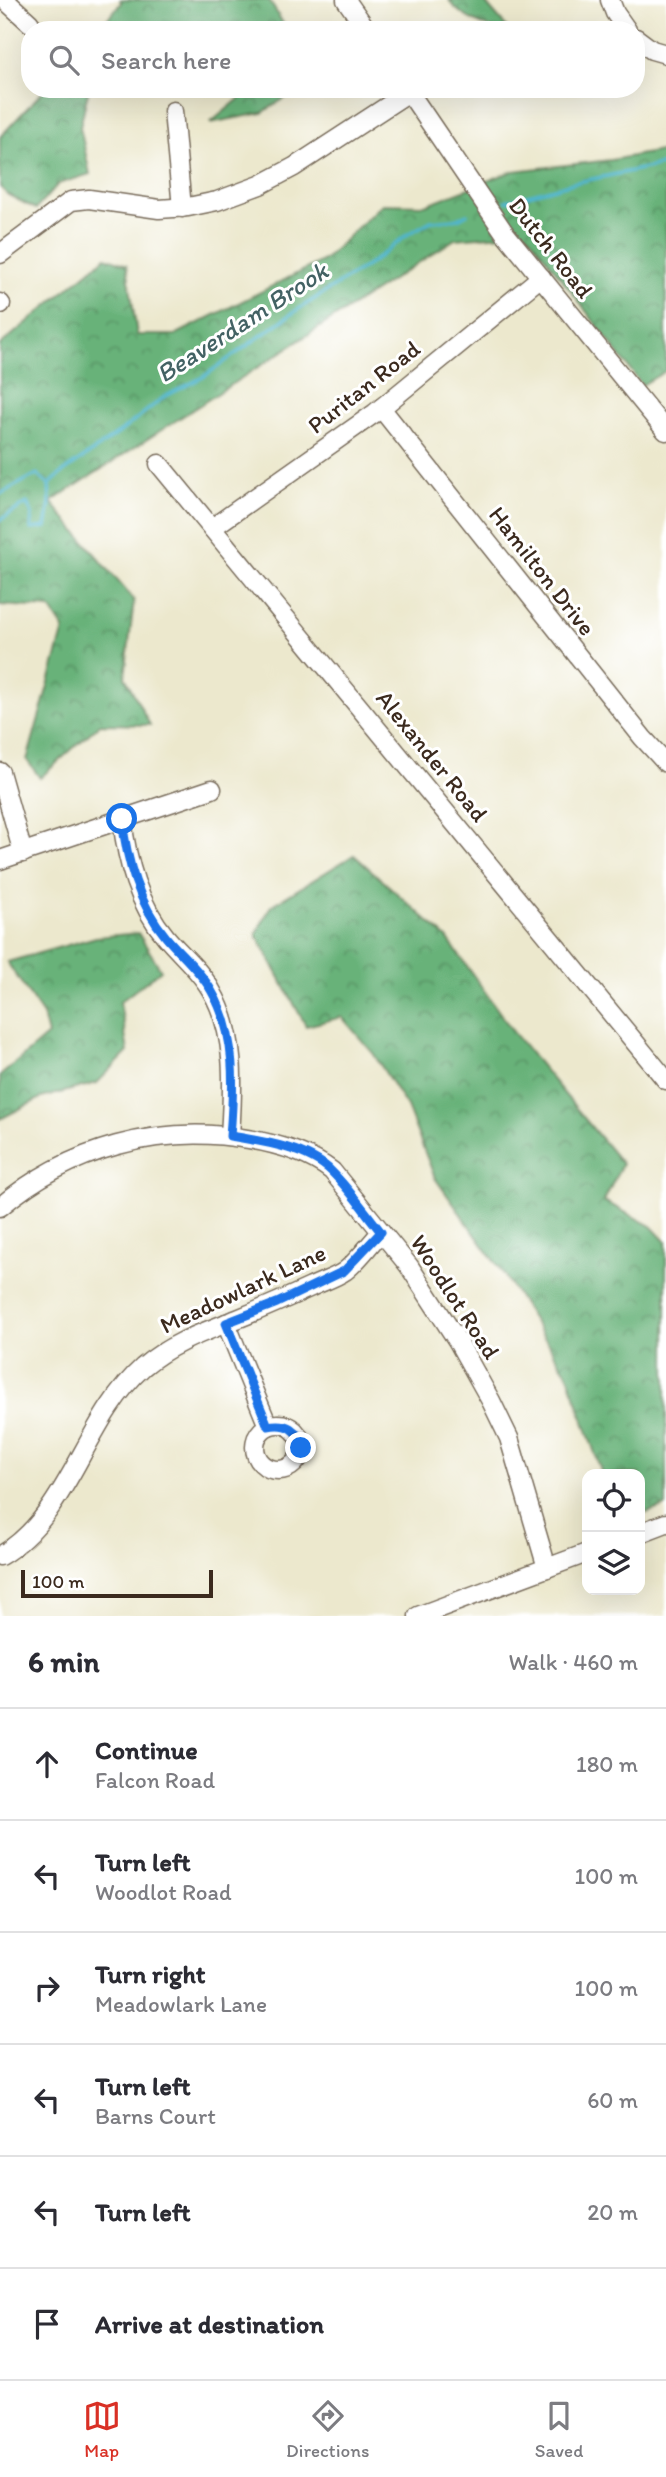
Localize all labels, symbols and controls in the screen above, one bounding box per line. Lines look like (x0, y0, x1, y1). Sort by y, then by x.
search box (21, 21, 645, 98)
icon: search (45, 41, 83, 79)
text: Search here (101, 44, 231, 76)
street label: Dutch Road (503, 191, 600, 304)
water label: Beaverdam Brook (150, 254, 335, 389)
street label: Puritan Road (302, 334, 426, 440)
street label: Hamilton Drive (483, 500, 602, 641)
street label: Alexander Road (370, 684, 494, 827)
route start (106, 803, 137, 834)
street label: Woodlot Road (404, 1229, 506, 1364)
street label: Meadowlark Lane (155, 1237, 330, 1340)
route end (285, 1432, 316, 1463)
map controls (582, 1469, 645, 1595)
button: locate (582, 1469, 645, 1532)
button: layers (582, 1532, 645, 1595)
scale bar (21, 1567, 214, 1599)
text: 100 m (32, 1570, 84, 1593)
text: 6 min (28, 1643, 100, 1680)
text: Walk · 460 m (508, 1648, 638, 1676)
text: Continue (95, 1734, 198, 1766)
icon: ahead (28, 1745, 66, 1783)
text: 180 m (576, 1750, 638, 1778)
text: Falcon Road (95, 1766, 215, 1794)
text: Turn left (95, 1846, 191, 1878)
icon: left (28, 1857, 66, 1895)
text: 100 m (574, 1862, 638, 1890)
text: Woodlot Road (95, 1878, 232, 1906)
text: Turn right (95, 1958, 206, 1990)
icon: right (28, 1969, 66, 2007)
text: 100 m (574, 1974, 638, 2002)
text: Meadowlark Lane (95, 1990, 267, 2018)
text: Turn left (95, 2070, 191, 2102)
icon: left (28, 2081, 66, 2119)
text: 60 m (587, 2086, 638, 2114)
text: Barns Court (95, 2102, 216, 2130)
icon: left (28, 2193, 66, 2231)
text: Turn left (95, 2196, 191, 2228)
text: 20 m (587, 2198, 638, 2226)
icon: arrive (28, 2305, 66, 2343)
text: Arrive at destination (95, 2308, 324, 2340)
tab: Map (83, 2397, 121, 2462)
tab: Directions (286, 2397, 370, 2462)
tab: Saved (535, 2397, 583, 2462)

